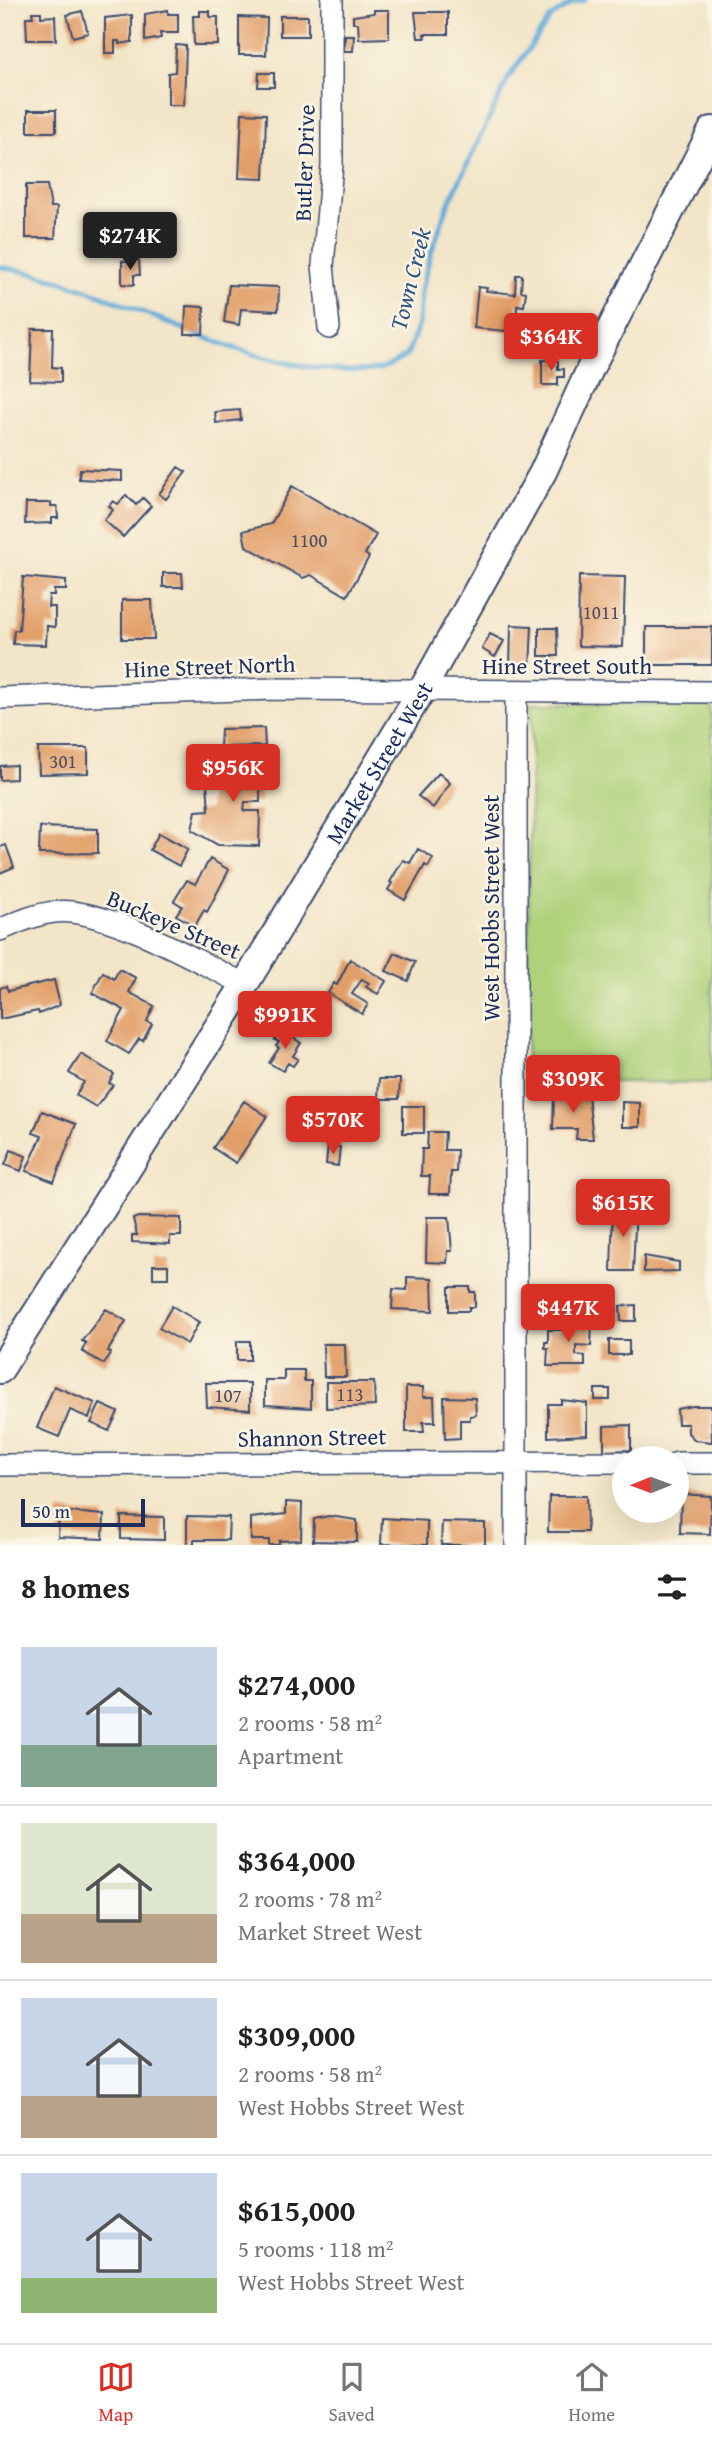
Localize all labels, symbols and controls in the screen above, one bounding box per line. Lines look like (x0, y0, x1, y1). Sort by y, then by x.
street label: Butler Drive (285, 104, 323, 222)
pin: $274K (81, 212, 179, 272)
text: $274K (99, 218, 161, 251)
water label: Town Creek (380, 224, 440, 334)
pin: $364K (502, 314, 600, 373)
text: $364K (520, 319, 582, 352)
house number: 1100 (291, 526, 327, 554)
house number: 1011 (583, 598, 619, 626)
street label: Hine Street North (124, 647, 296, 685)
street label: Hine Street South (482, 649, 652, 682)
street label: Market Street West (317, 675, 440, 850)
pin: $956K (184, 744, 282, 804)
house number: 301 (49, 747, 77, 775)
text: $956K (202, 750, 264, 783)
street label: West Hobbs Street West (474, 795, 507, 1021)
street label: Buckeye Street (102, 881, 246, 967)
pin: $991K (236, 992, 334, 1051)
text: $991K (254, 997, 316, 1030)
pin: $309K (524, 1056, 622, 1115)
text: $309K (542, 1061, 604, 1094)
pin: $570K (284, 1096, 382, 1156)
text: $570K (302, 1102, 364, 1135)
pin: $615K (574, 1180, 672, 1239)
text: $615K (592, 1185, 654, 1218)
pin: $447K (519, 1284, 617, 1344)
text: $447K (537, 1290, 599, 1323)
house number: 113 (336, 1380, 364, 1408)
house number: 107 (214, 1381, 242, 1409)
street label: Shannon Street (237, 1419, 387, 1455)
north arrow (612, 1446, 690, 1522)
map controls (612, 1446, 689, 1523)
scale bar (21, 1496, 145, 1528)
text: 50 m (32, 1497, 70, 1525)
text: 8 homes (21, 1565, 130, 1609)
icon: filters (653, 1568, 691, 1606)
text: $274,000 (238, 1662, 355, 1706)
icon: home (77, 1675, 161, 1759)
text: 2 rooms · 58 m² (238, 1706, 382, 1739)
text: Apartment (238, 1739, 343, 1772)
text: $364,000 (238, 1838, 355, 1882)
icon: home (77, 1851, 161, 1935)
text: 2 rooms · 78 m² (238, 1882, 382, 1915)
text: Market Street West (238, 1915, 422, 1948)
text: $309,000 (238, 2013, 355, 2057)
icon: home (77, 2026, 161, 2110)
text: 2 rooms · 58 m² (238, 2057, 382, 2090)
text: West Hobbs Street West (238, 2090, 465, 2123)
text: $615,000 (238, 2188, 355, 2232)
icon: home (77, 2201, 161, 2285)
text: 5 rooms · 118 m² (238, 2232, 393, 2265)
text: West Hobbs Street West (238, 2265, 465, 2298)
tab: Map (97, 2358, 135, 2428)
tab: Saved (329, 2358, 375, 2428)
tab: Home (568, 2358, 615, 2428)

